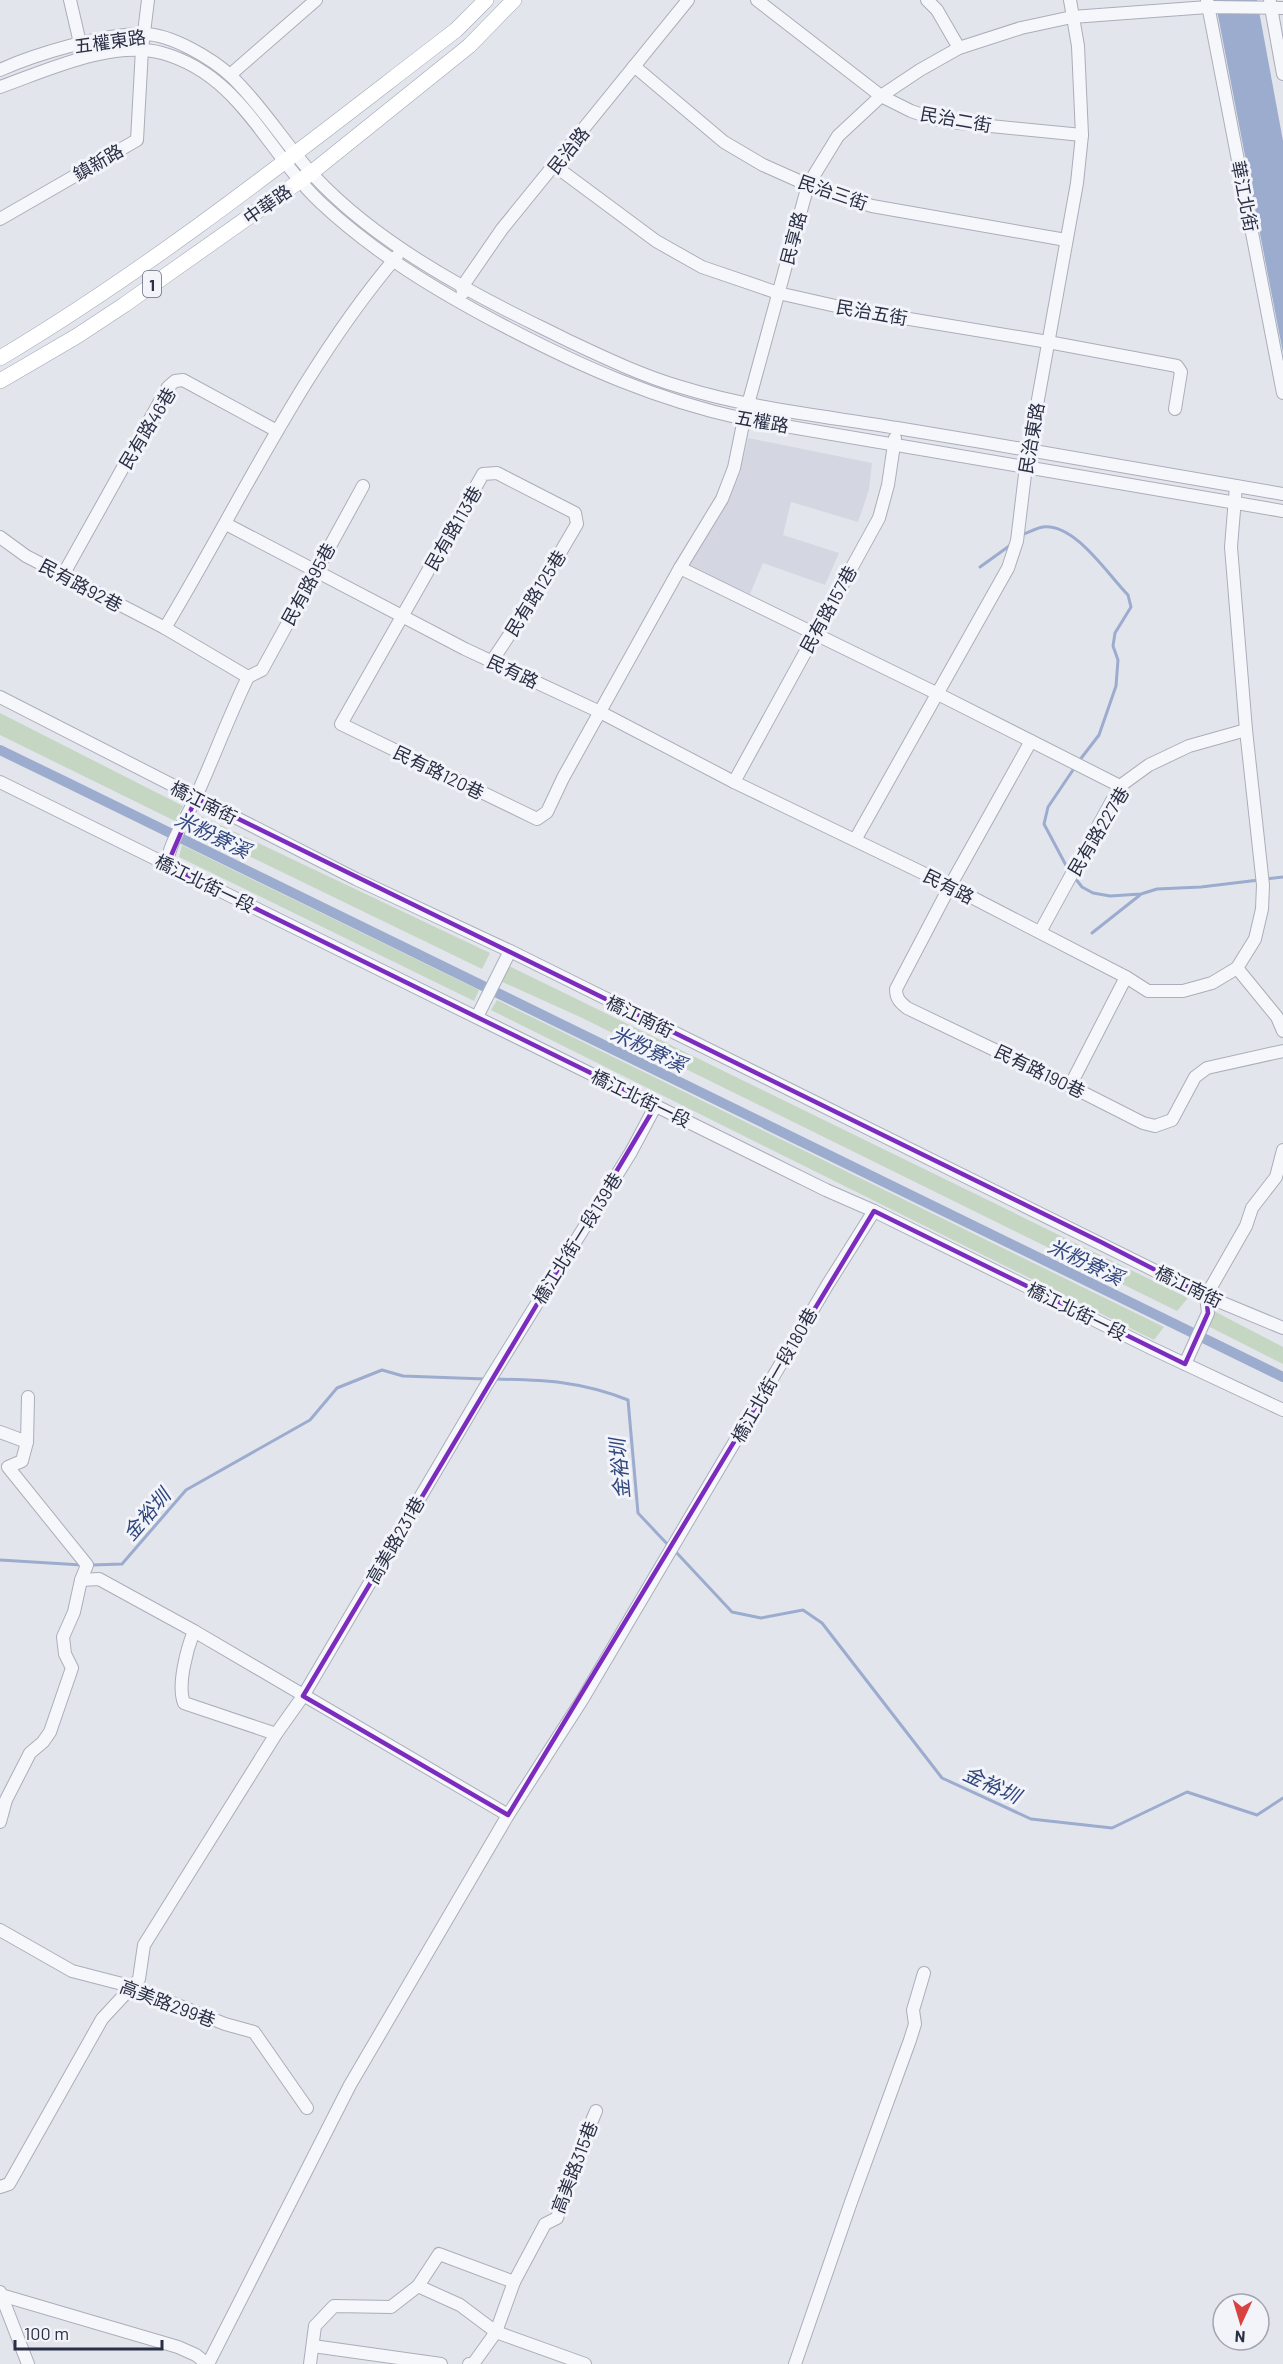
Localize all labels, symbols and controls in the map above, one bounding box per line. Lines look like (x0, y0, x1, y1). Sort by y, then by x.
street label: 五權東路 (73, 25, 147, 57)
street label: 民治二街 (919, 102, 993, 136)
street label: 民治路 (542, 122, 594, 178)
street label: 鎮新路 (69, 139, 127, 185)
street label: 華江北街 (1227, 159, 1263, 233)
street label: 民治三街 (795, 170, 871, 214)
street label: 中華路 (239, 180, 295, 228)
street label: 民享路 (775, 209, 811, 267)
road number: 1 (143, 271, 161, 297)
street label: 民治五街 (835, 295, 909, 329)
street label: 民有路46巷 (114, 383, 180, 473)
street label: 民治東路 (1014, 401, 1048, 475)
street label: 五權路 (734, 405, 790, 437)
street label: 民有路113巷 (420, 482, 486, 574)
street label: 民有路95巷 (276, 539, 340, 629)
street label: 民有路125巷 (500, 546, 570, 640)
street label: 民有路92巷 (36, 554, 126, 616)
street label: 民有路157巷 (795, 562, 861, 656)
street label: 民有路 (484, 650, 542, 692)
street label: 民有路120巷 (390, 741, 488, 803)
street label: 橋江南街 (167, 776, 241, 828)
street label: 民有路227巷 (1063, 783, 1133, 879)
water label: 米粉寮溪 (172, 806, 257, 864)
street label: 橋江北街一段 (152, 849, 258, 917)
street label: 民有路 (920, 864, 978, 908)
street label: 橋江南街 (603, 990, 677, 1042)
water label: 米粉寮溪 (608, 1020, 693, 1078)
street label: 民有路190巷 (991, 1040, 1089, 1102)
street label: 橋江北街一段 (588, 1064, 694, 1132)
street label: 橋江北街一段139巷 (528, 1168, 626, 1308)
water label: 米粉寮溪 (1045, 1233, 1130, 1291)
street label: 橋江南街 (1152, 1260, 1226, 1312)
street label: 橋江北街一段 (1024, 1277, 1130, 1345)
street label: 橋江北街一段180巷 (727, 1304, 821, 1446)
water label: 金裕圳 (604, 1435, 634, 1500)
water label: 金裕圳 (117, 1481, 177, 1545)
street label: 高美路231巷 (361, 1493, 429, 1587)
water label: 金裕圳 (960, 1760, 1027, 1809)
street label: 高美路299巷 (117, 1975, 219, 2031)
street label: 高美路315巷 (546, 2118, 602, 2216)
north arrow (1211, 2292, 1271, 2352)
scale bar (15, 2313, 162, 2351)
text: 100 m (24, 2322, 69, 2344)
text: N (1234, 2328, 1246, 2347)

